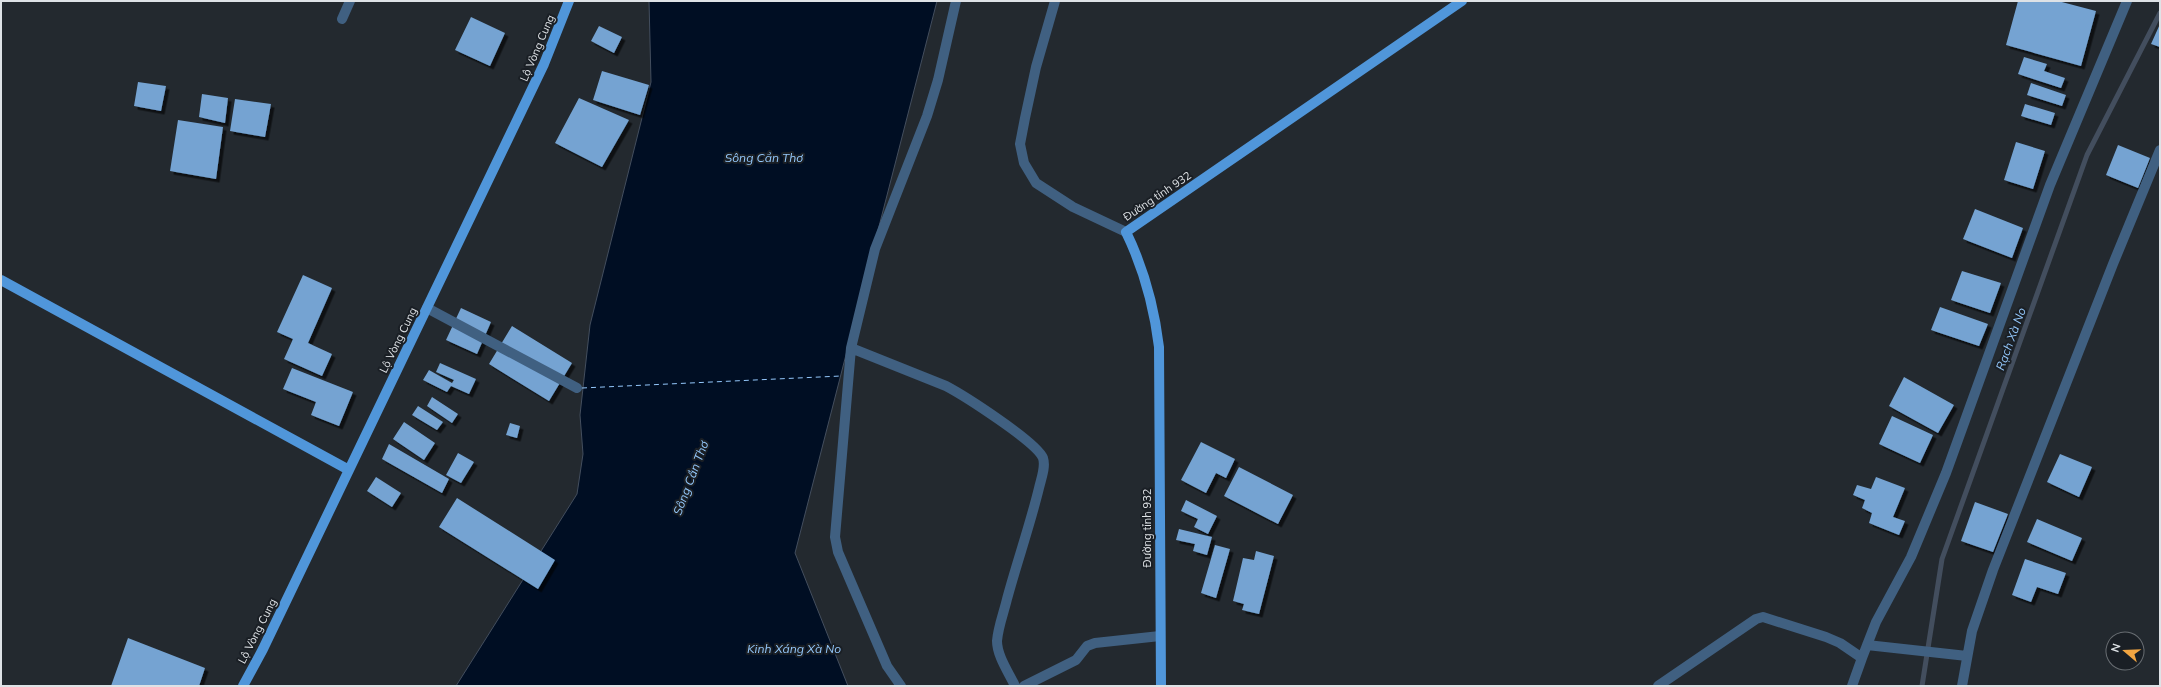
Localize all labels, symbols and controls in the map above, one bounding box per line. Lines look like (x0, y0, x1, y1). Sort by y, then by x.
street label: Lộ Vòng Cung (517, 13, 557, 83)
water label: Sông Cần Thơ (725, 150, 803, 165)
street label: Đường tỉnh 932 (1120, 168, 1194, 224)
street label: Lộ Vòng Cung (376, 305, 420, 375)
water label: Rạch Xà No (1992, 305, 2029, 372)
water label: Sông Cần Thơ (669, 438, 712, 517)
street label: Đường tỉnh 932 (1140, 488, 1154, 567)
street label: Lộ Vòng Cung (235, 596, 279, 666)
north arrow (2105, 631, 2145, 671)
water label: Kinh Xáng Xà No (747, 641, 841, 656)
text: N (2108, 642, 2124, 654)

